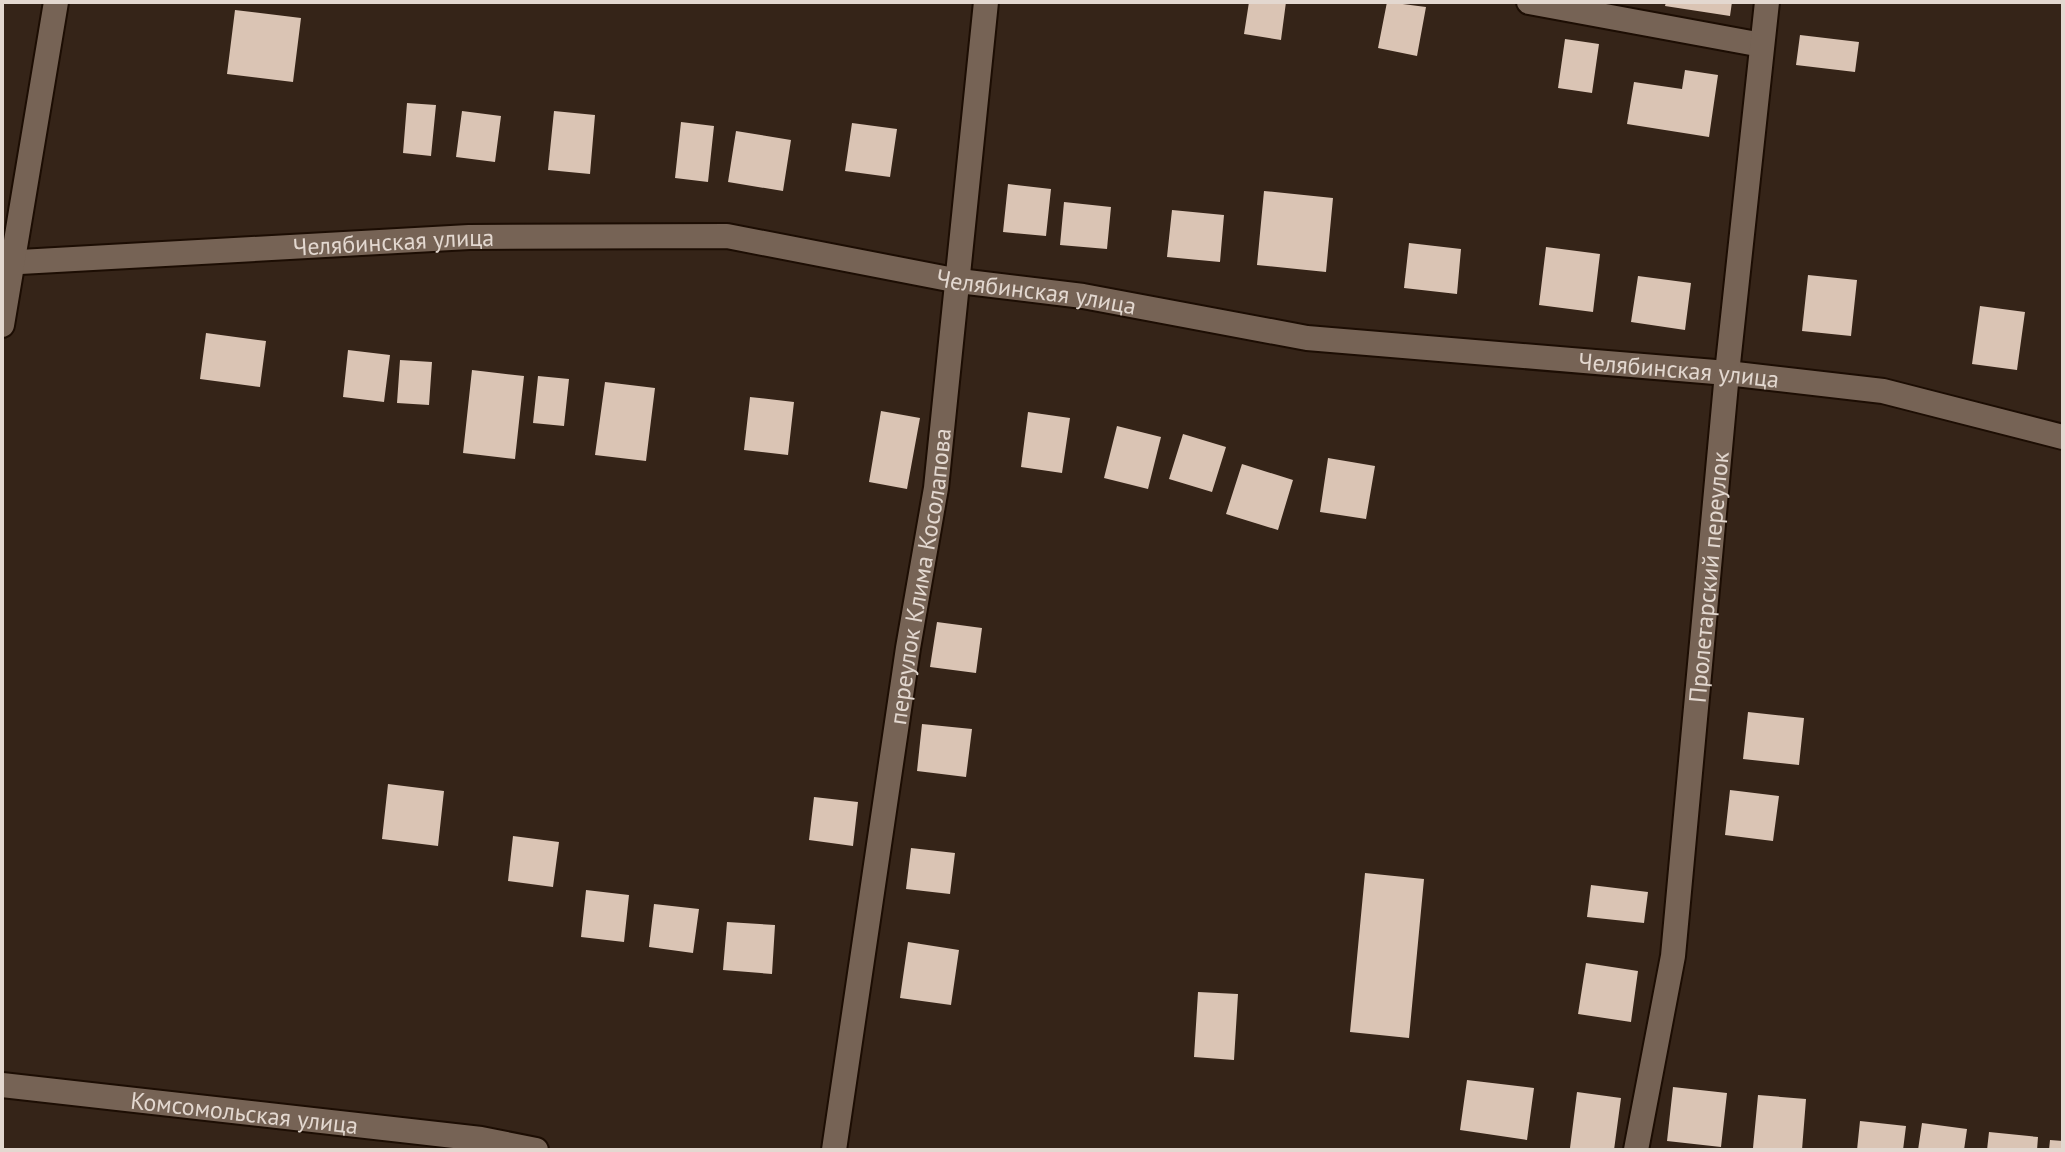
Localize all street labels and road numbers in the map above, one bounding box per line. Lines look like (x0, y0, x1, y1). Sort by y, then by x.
street label: Челябинская улица (292, 221, 494, 262)
street label: Челябинская улица (934, 261, 1139, 321)
street label: Челябинская улица (1577, 345, 1781, 394)
street label: переулок Клима Косолапова (881, 427, 958, 727)
street label: Пролетарский переулок (1681, 450, 1735, 704)
street label: Комсомольская улица (129, 1084, 360, 1141)

